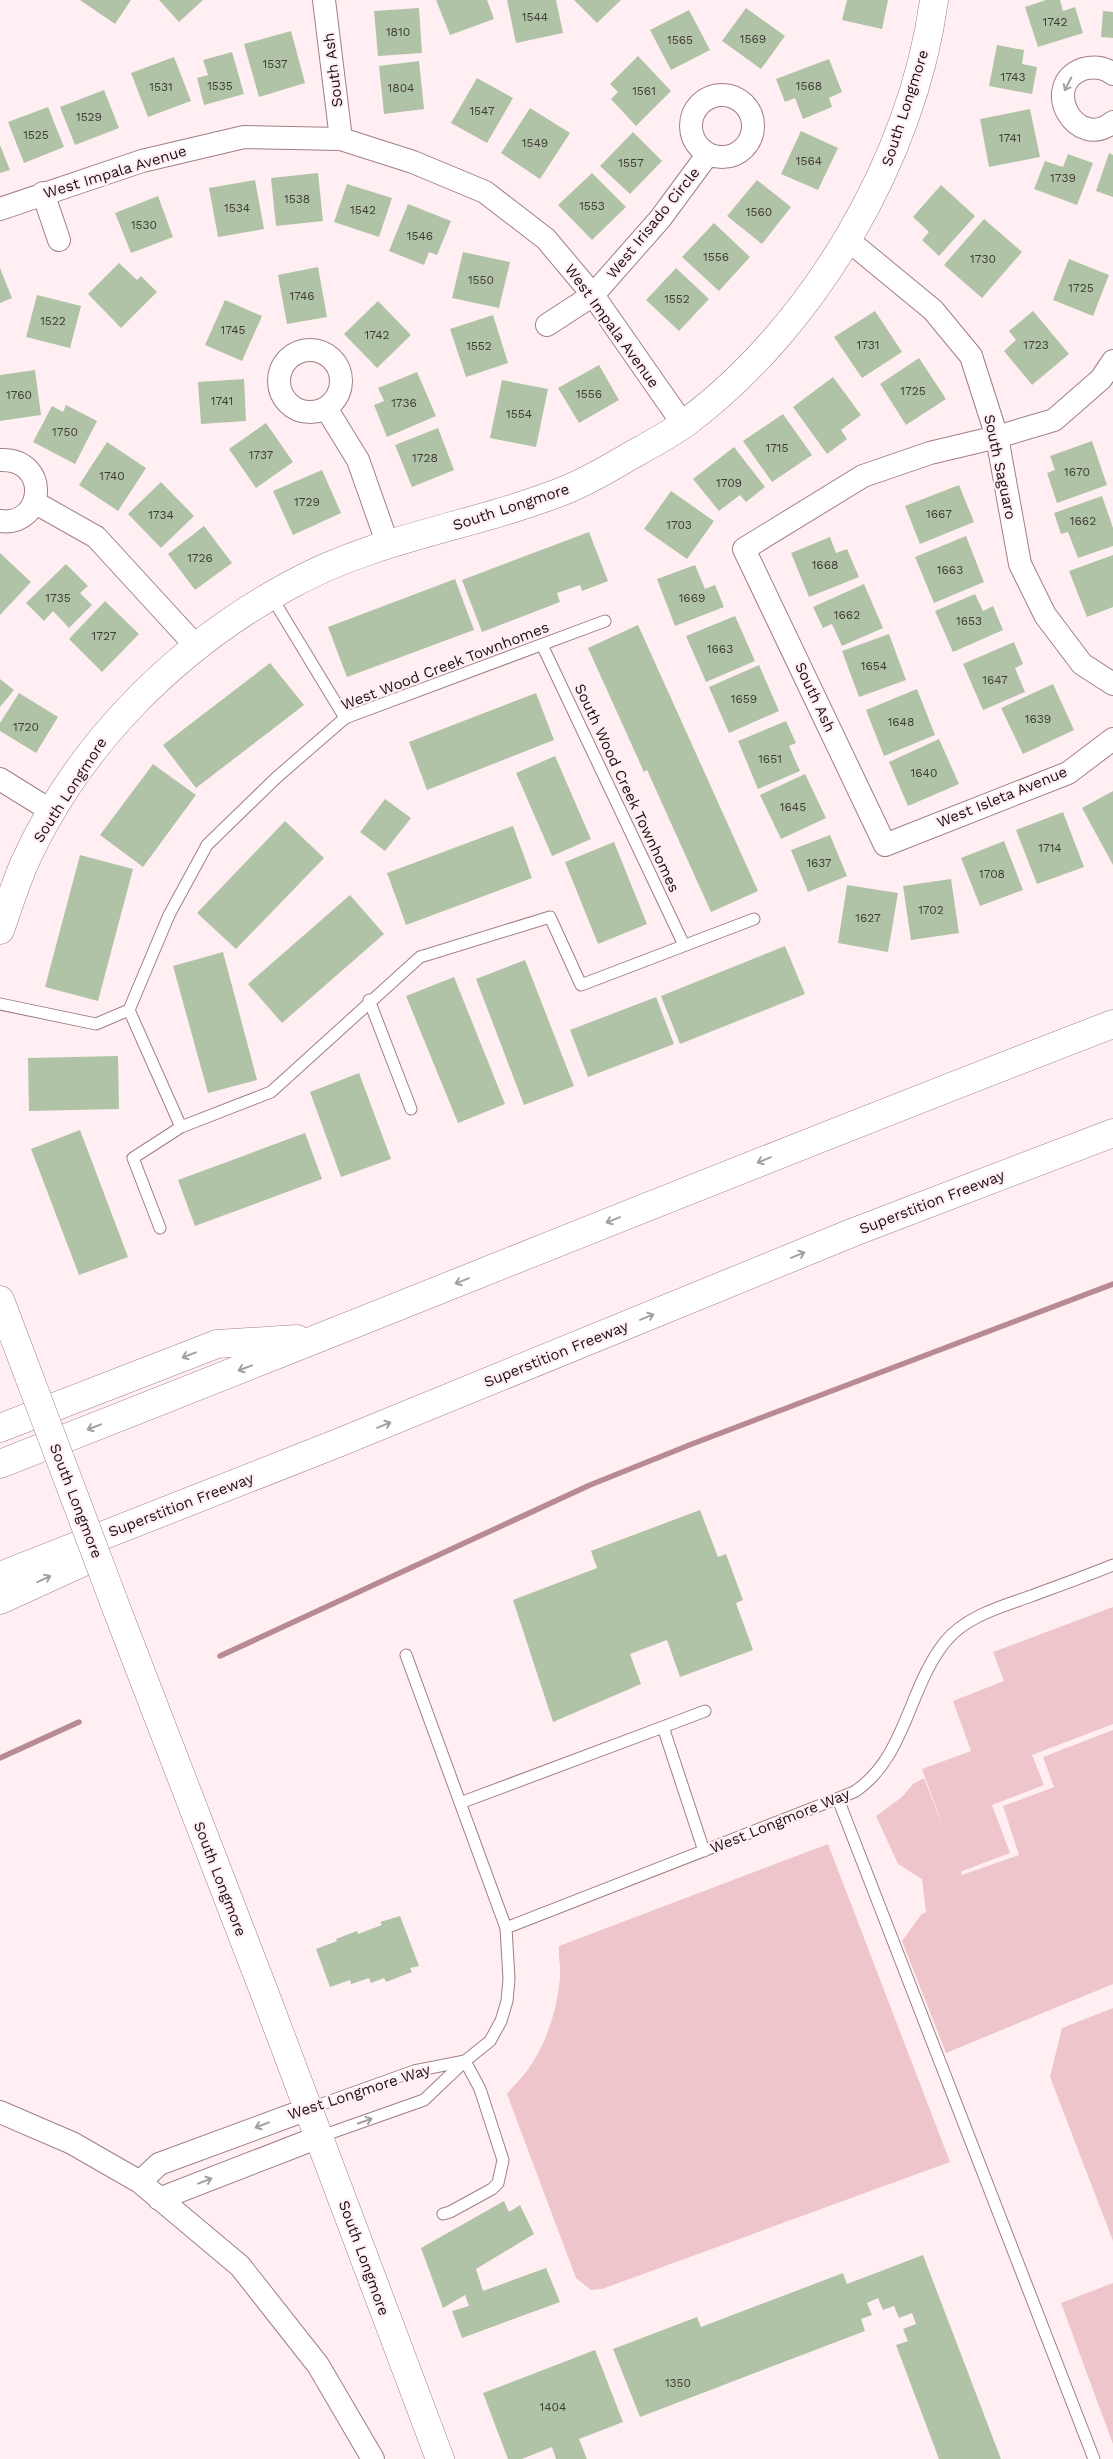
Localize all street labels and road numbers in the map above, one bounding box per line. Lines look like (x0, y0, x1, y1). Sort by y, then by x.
street label: South Ash (319, 32, 347, 108)
street label: South Longmore (878, 47, 932, 169)
street label: West Impala Avenue (41, 142, 189, 202)
street label: West Irisado Circle (603, 164, 703, 282)
street label: West Impala Avenue (561, 261, 663, 391)
street label: South Saguaro (980, 413, 1020, 521)
street label: South Longmore (450, 480, 572, 534)
street label: West Wood Creek Townhomes (338, 618, 552, 714)
street label: South Ash (791, 659, 839, 735)
street label: South Wood Creek Townhomes (571, 681, 683, 895)
street label: South Longmore (29, 734, 111, 846)
street label: West Isleta Avenue (934, 763, 1070, 831)
street label: Superstition Freeway (857, 1166, 1007, 1238)
street label: Superstition Freeway (481, 1317, 631, 1391)
street label: South Longmore (46, 1441, 106, 1561)
street label: Superstition Freeway (106, 1469, 256, 1541)
street label: West Longmore Way (708, 1785, 853, 1857)
street label: South Longmore (190, 1819, 250, 1939)
street label: West Longmore Way (285, 2060, 433, 2124)
street label: South Longmore (335, 2198, 393, 2318)

